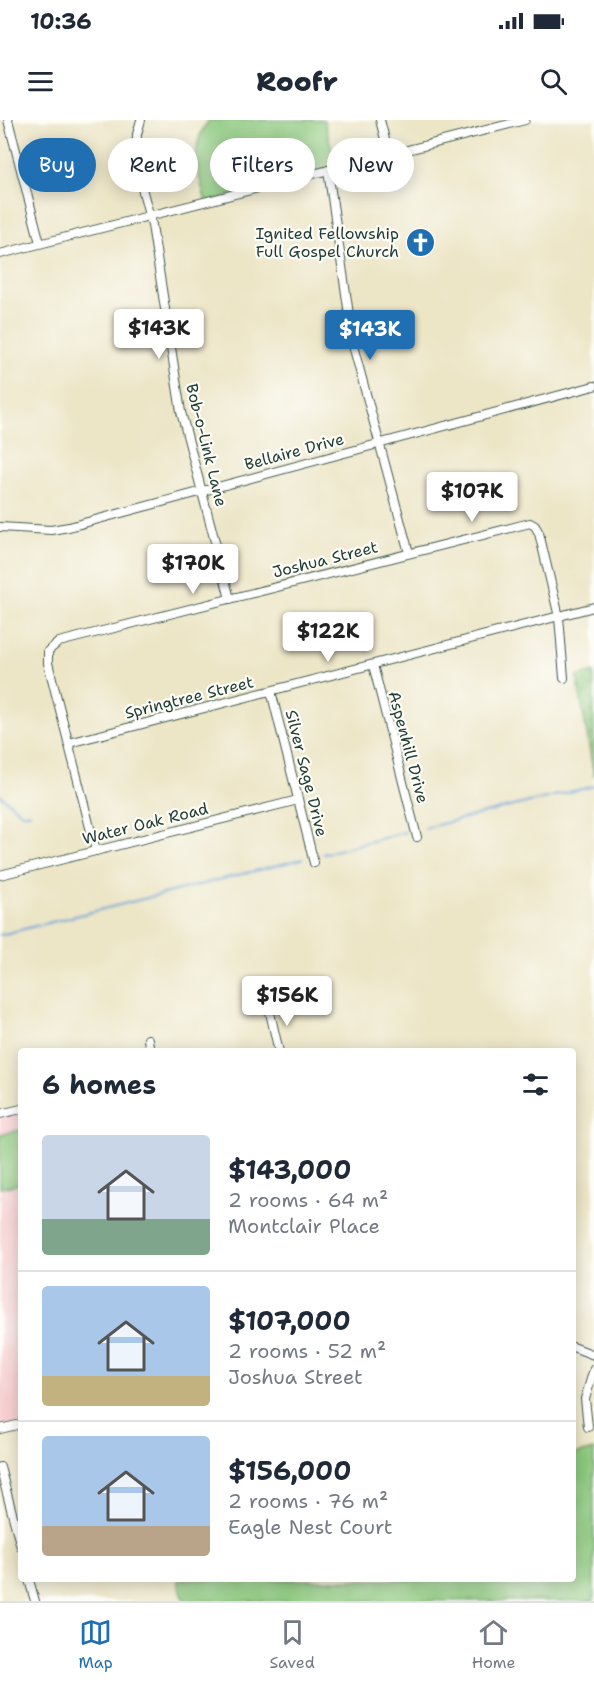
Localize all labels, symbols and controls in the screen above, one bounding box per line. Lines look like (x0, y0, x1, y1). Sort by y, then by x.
text: 10:36 (30, 7, 92, 36)
text: Roofr (256, 63, 338, 100)
icon: menu (24, 65, 57, 98)
icon: search (537, 65, 570, 98)
chip: Buy (18, 138, 96, 192)
chip: Rent (108, 138, 198, 192)
chip: Filters (210, 138, 315, 192)
chip: New (327, 138, 414, 192)
place label: Ignited Fellowship Full Gospel Church (255, 223, 399, 262)
church icon: Ignited Fellowship Full Gospel Church (404, 226, 436, 258)
pin: $143K (117, 309, 201, 360)
pin: $143K (328, 310, 412, 361)
text: $143K (128, 315, 190, 341)
text: $143K (339, 316, 401, 342)
street label: Bob-o-Link Lane (181, 381, 232, 509)
street label: Bellaire Drive (242, 428, 346, 475)
pin: $107K (430, 472, 514, 523)
text: $107K (441, 478, 503, 504)
street label: Joshua Street (270, 536, 380, 583)
pin: $170K (151, 544, 235, 595)
text: $170K (161, 550, 225, 576)
pin: $122K (286, 612, 370, 663)
text: $122K (297, 618, 359, 644)
street label: Springtree Street (123, 671, 256, 724)
street label: Aspenhill Drive (383, 689, 434, 806)
street label: Silver Sage Drive (281, 708, 332, 839)
street label: Water Oak Road (80, 798, 210, 849)
pin: $156K (245, 976, 329, 1027)
text: $156K (256, 982, 318, 1008)
text: 6 homes (42, 1067, 156, 1102)
icon: filters (519, 1068, 552, 1101)
text: $143,000 (228, 1152, 351, 1187)
icon: home (90, 1159, 162, 1231)
text: 2 rooms · 64 m² (228, 1187, 388, 1213)
text: Montclair Place (228, 1213, 380, 1239)
text: $107,000 (228, 1303, 351, 1338)
icon: home (90, 1310, 162, 1382)
text: 2 rooms · 52 m² (228, 1338, 386, 1364)
text: Joshua Street (228, 1364, 363, 1390)
text: $156,000 (228, 1453, 351, 1488)
icon: home (90, 1460, 162, 1532)
text: 2 rooms · 76 m² (228, 1488, 388, 1514)
text: Eagle Nest Court (228, 1514, 393, 1540)
tab: Map (78, 1616, 113, 1673)
tab: Saved (269, 1616, 315, 1673)
tab: Home (472, 1616, 516, 1673)

